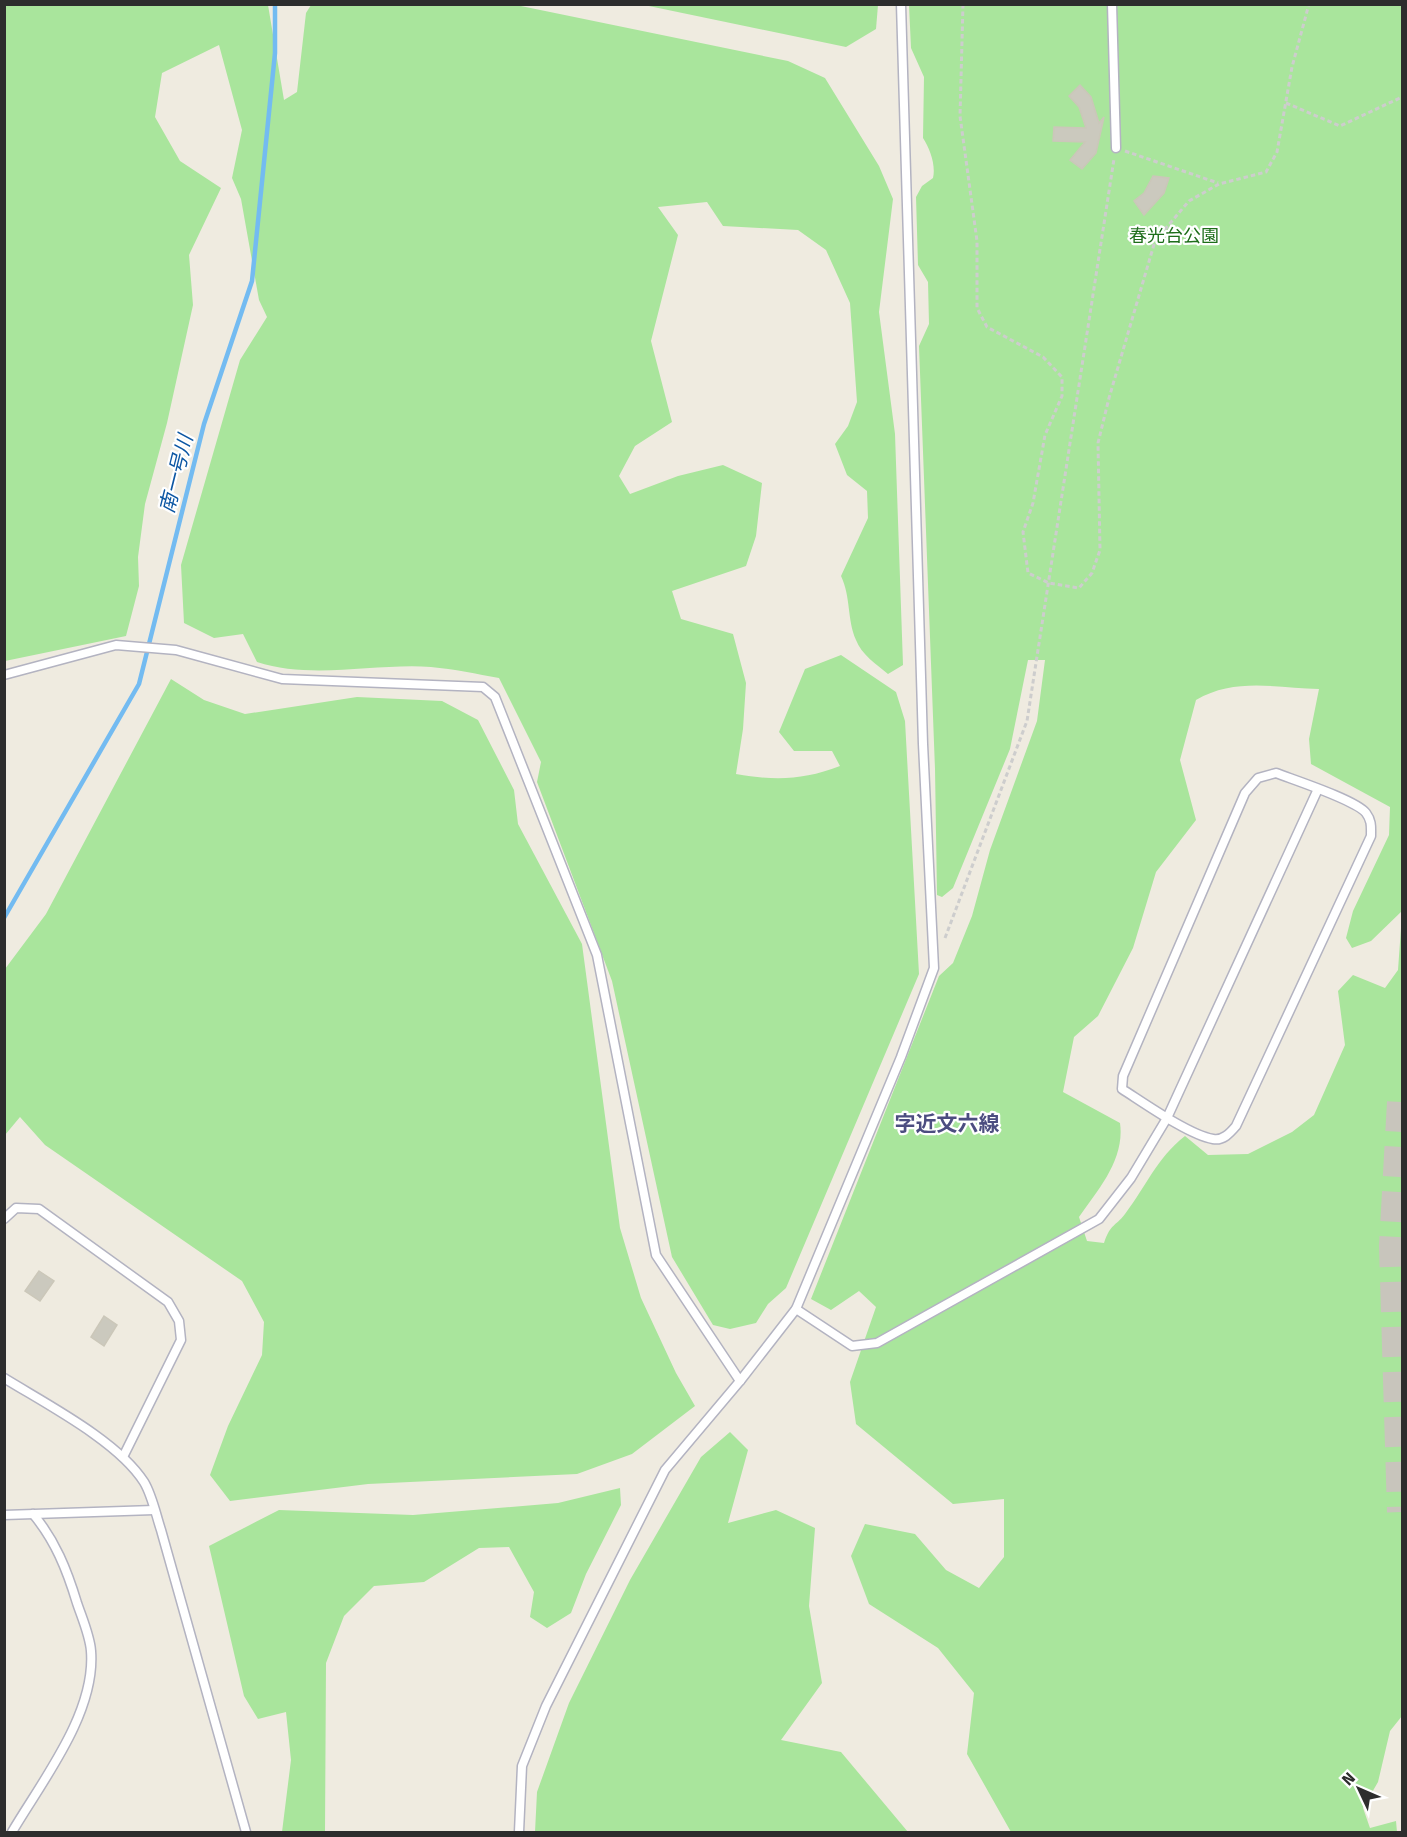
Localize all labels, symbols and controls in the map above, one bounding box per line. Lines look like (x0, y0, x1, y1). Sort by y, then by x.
park label: 春光台公園 (1129, 225, 1219, 247)
water label: 南一号川 (155, 430, 198, 516)
district label: 字近文六線 (895, 1111, 1000, 1137)
north arrow (1329, 1759, 1389, 1819)
text: N (1338, 1769, 1359, 1789)

